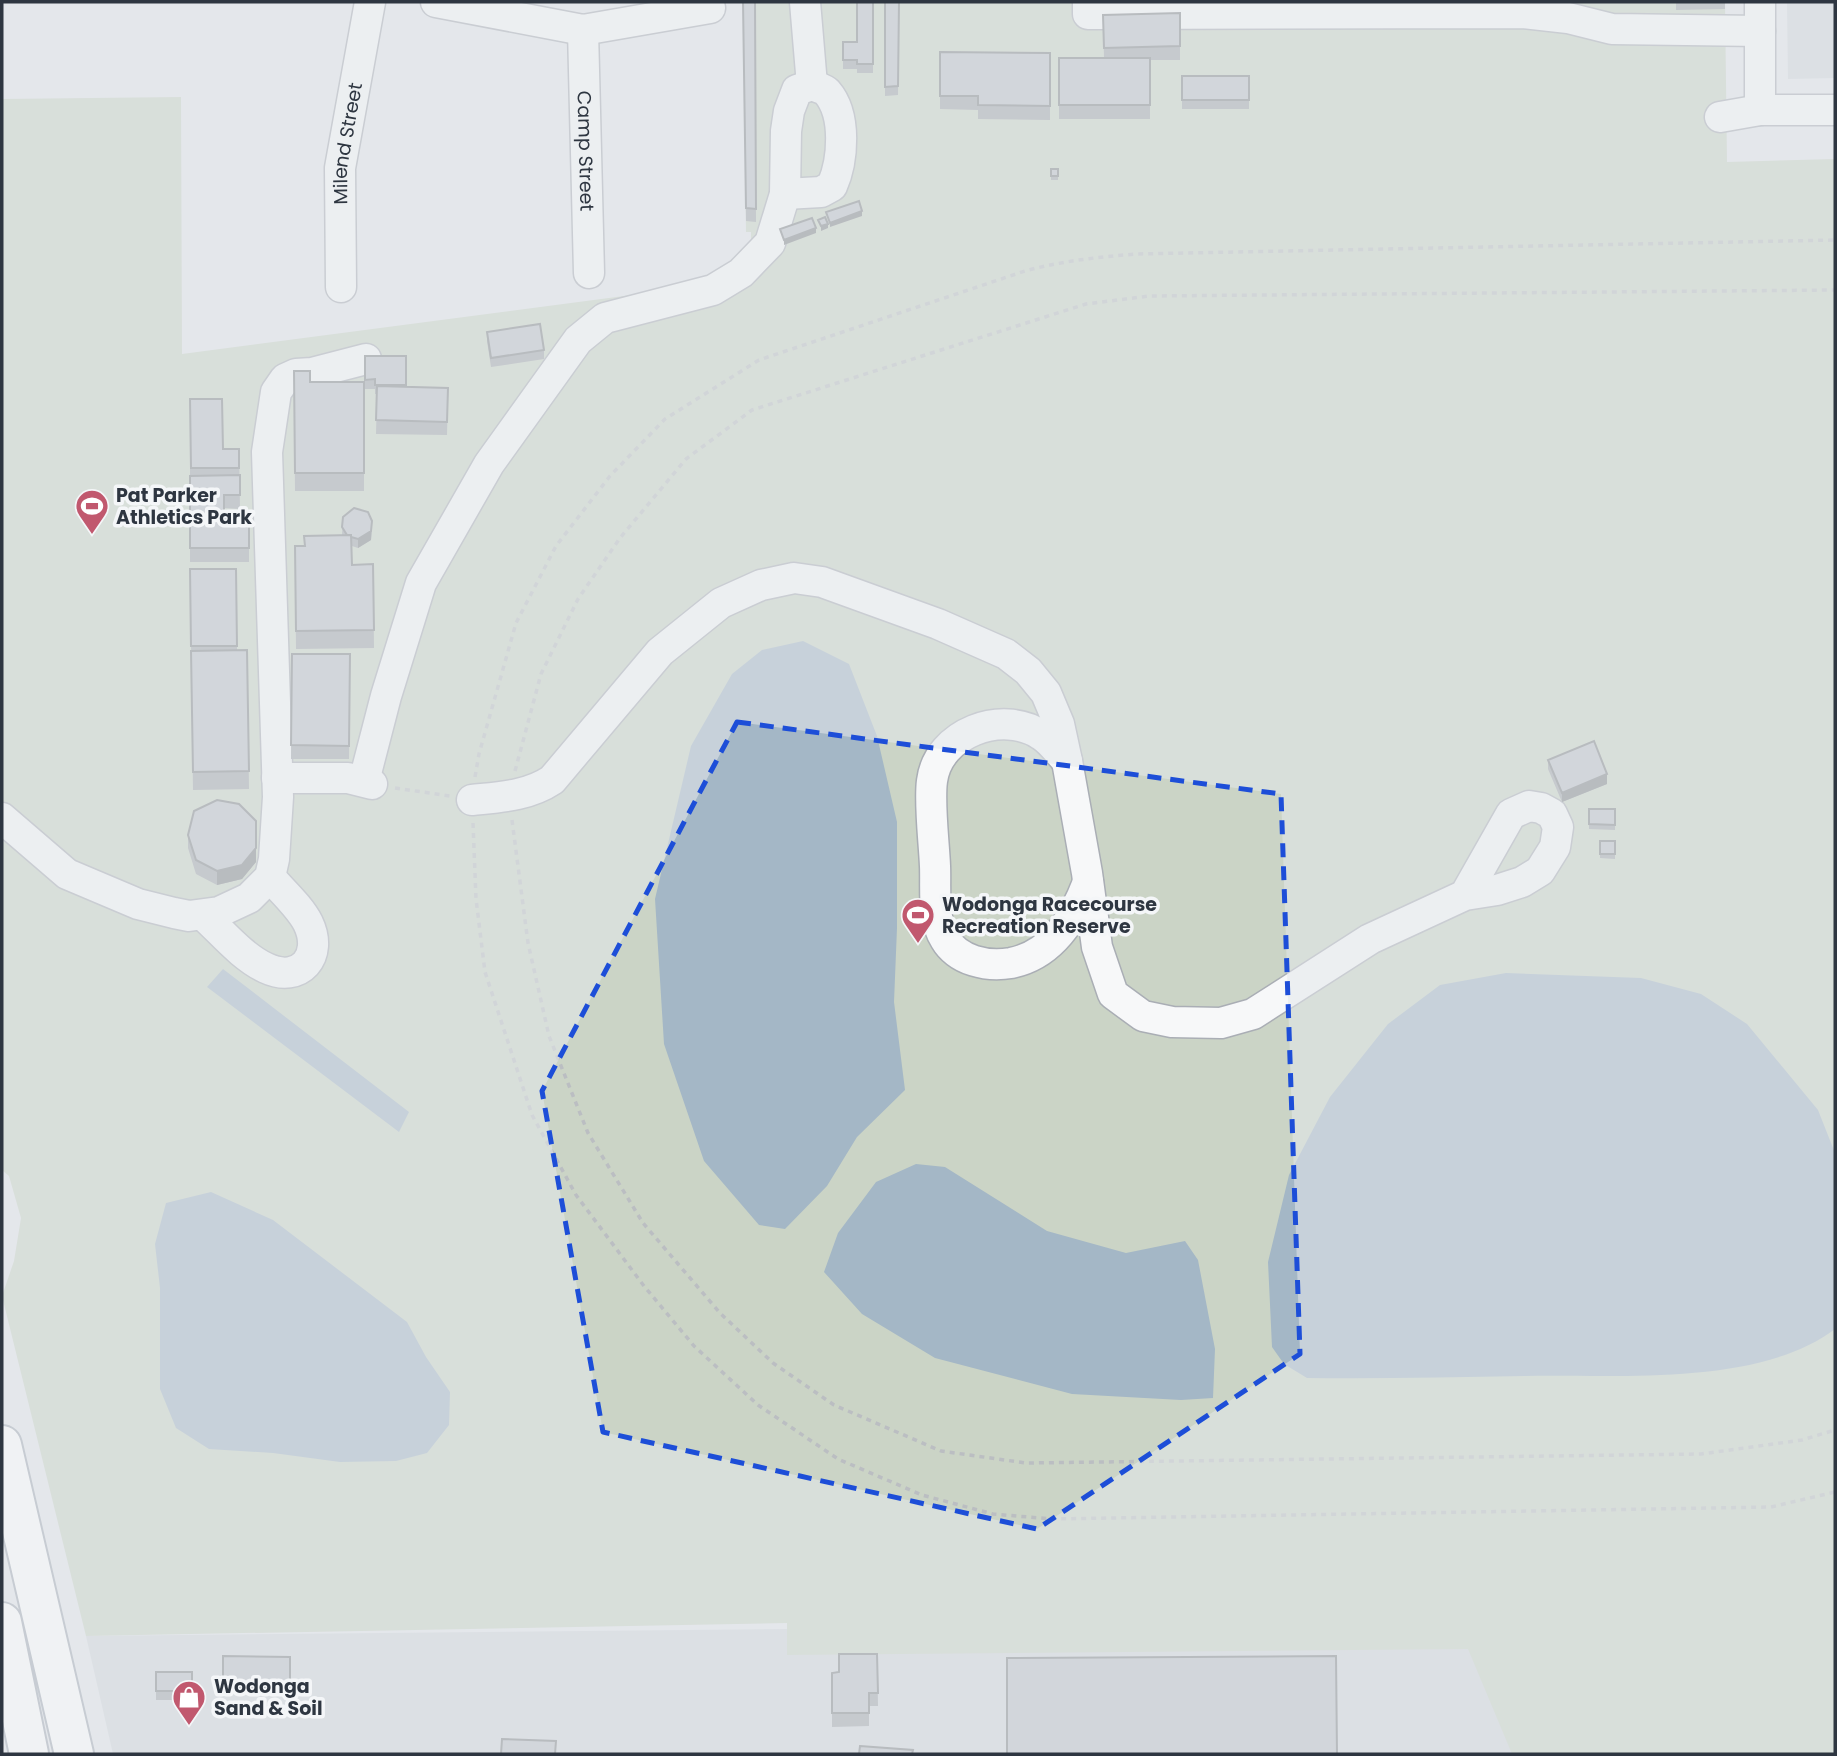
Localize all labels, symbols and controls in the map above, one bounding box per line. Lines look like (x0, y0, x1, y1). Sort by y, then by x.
street label: Milend Street (326, 80, 369, 205)
street label: Camp Street (571, 90, 601, 212)
place label: Pat Parker Athletics Park (116, 482, 252, 531)
sports icon: Pat Parker Athletics Park (73, 487, 111, 536)
place label: Wodonga Racecourse Recreation Reserve (942, 891, 1157, 940)
sports icon: Wodonga Racecourse Recreation Reserve (899, 896, 937, 945)
place label: Wodonga Sand & Soil (214, 1673, 323, 1722)
shop icon: Wodonga Sand & Soil (170, 1678, 208, 1727)

